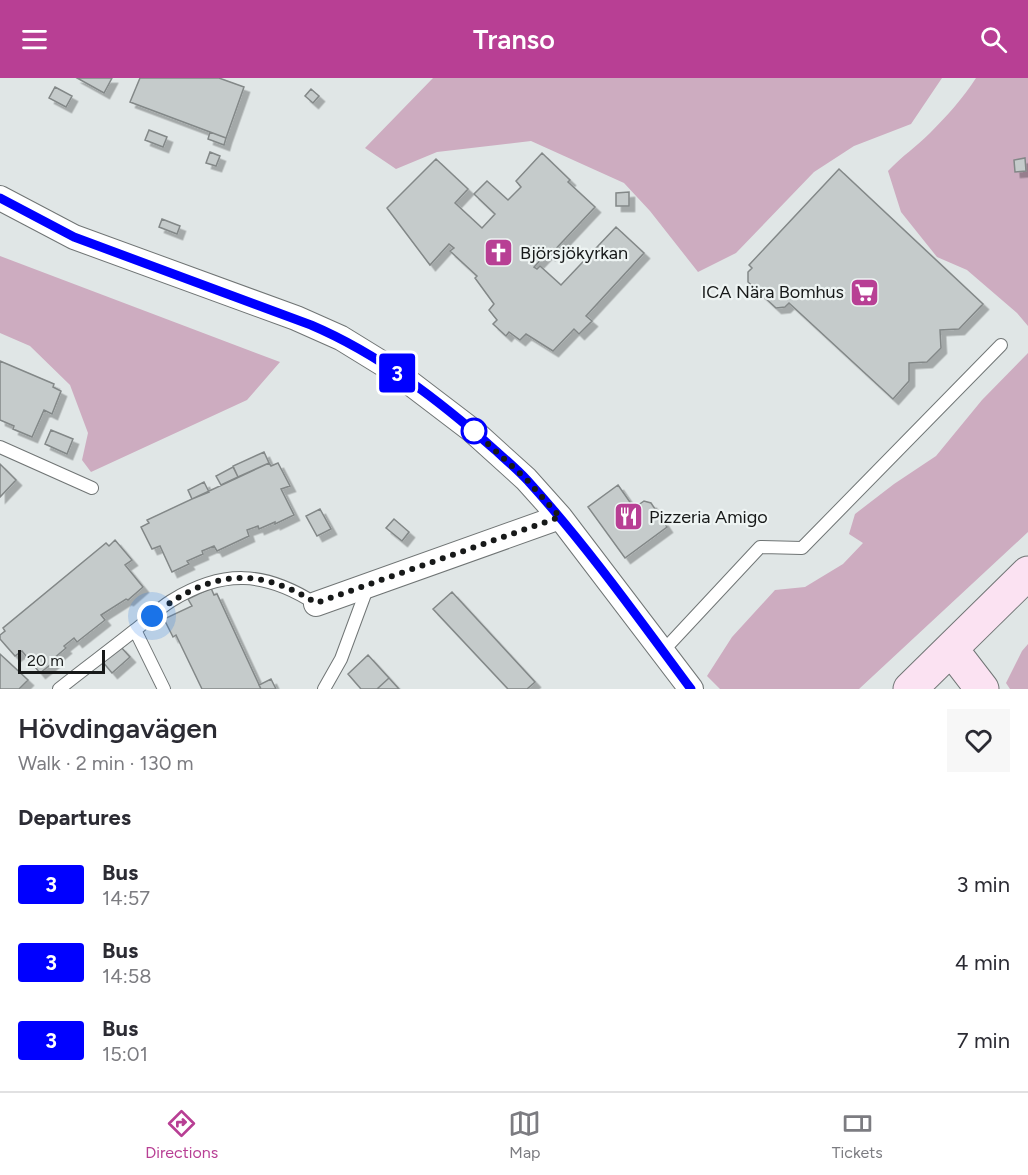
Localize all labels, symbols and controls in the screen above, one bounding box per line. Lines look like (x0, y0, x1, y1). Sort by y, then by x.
icon: menu (18, 23, 51, 56)
text: Transo (473, 23, 555, 56)
icon: search (977, 23, 1010, 56)
church icon: Björsjökyrkan (483, 237, 515, 269)
place label: Björsjökyrkan (520, 242, 628, 264)
supermarket icon: ICA Nära Bomhus (849, 276, 881, 308)
place label: ICA Nära Bomhus (701, 281, 844, 303)
line badge: 3 (378, 354, 416, 392)
text: 3 (391, 361, 403, 386)
unlabelled marker (461, 418, 487, 444)
restaurant icon: Pizzeria Amigo (612, 501, 644, 533)
place label: Pizzeria Amigo (649, 506, 768, 528)
your location (137, 601, 167, 631)
scale bar (18, 647, 105, 674)
text: 20 m (27, 651, 64, 670)
button: heart (947, 709, 1010, 772)
text: Hövdingavägen (18, 711, 218, 745)
text: Walk · 2 min · 130 m (18, 751, 193, 775)
text: Departures (18, 804, 131, 831)
text: Bus (102, 859, 138, 886)
text: 3 min (956, 871, 1010, 898)
text: 3 (45, 872, 57, 897)
text: 14:57 (102, 886, 150, 910)
text: Bus (102, 937, 138, 964)
text: 4 min (955, 949, 1010, 976)
text: 3 (45, 950, 57, 975)
text: 14:58 (102, 964, 152, 988)
text: Bus (102, 1015, 138, 1042)
text: 7 min (957, 1027, 1010, 1054)
text: 3 (45, 1028, 57, 1053)
text: 15:01 (102, 1042, 148, 1066)
tab: Directions (145, 1107, 218, 1162)
tab: Map (508, 1107, 541, 1162)
tab: Tickets (832, 1107, 883, 1162)

